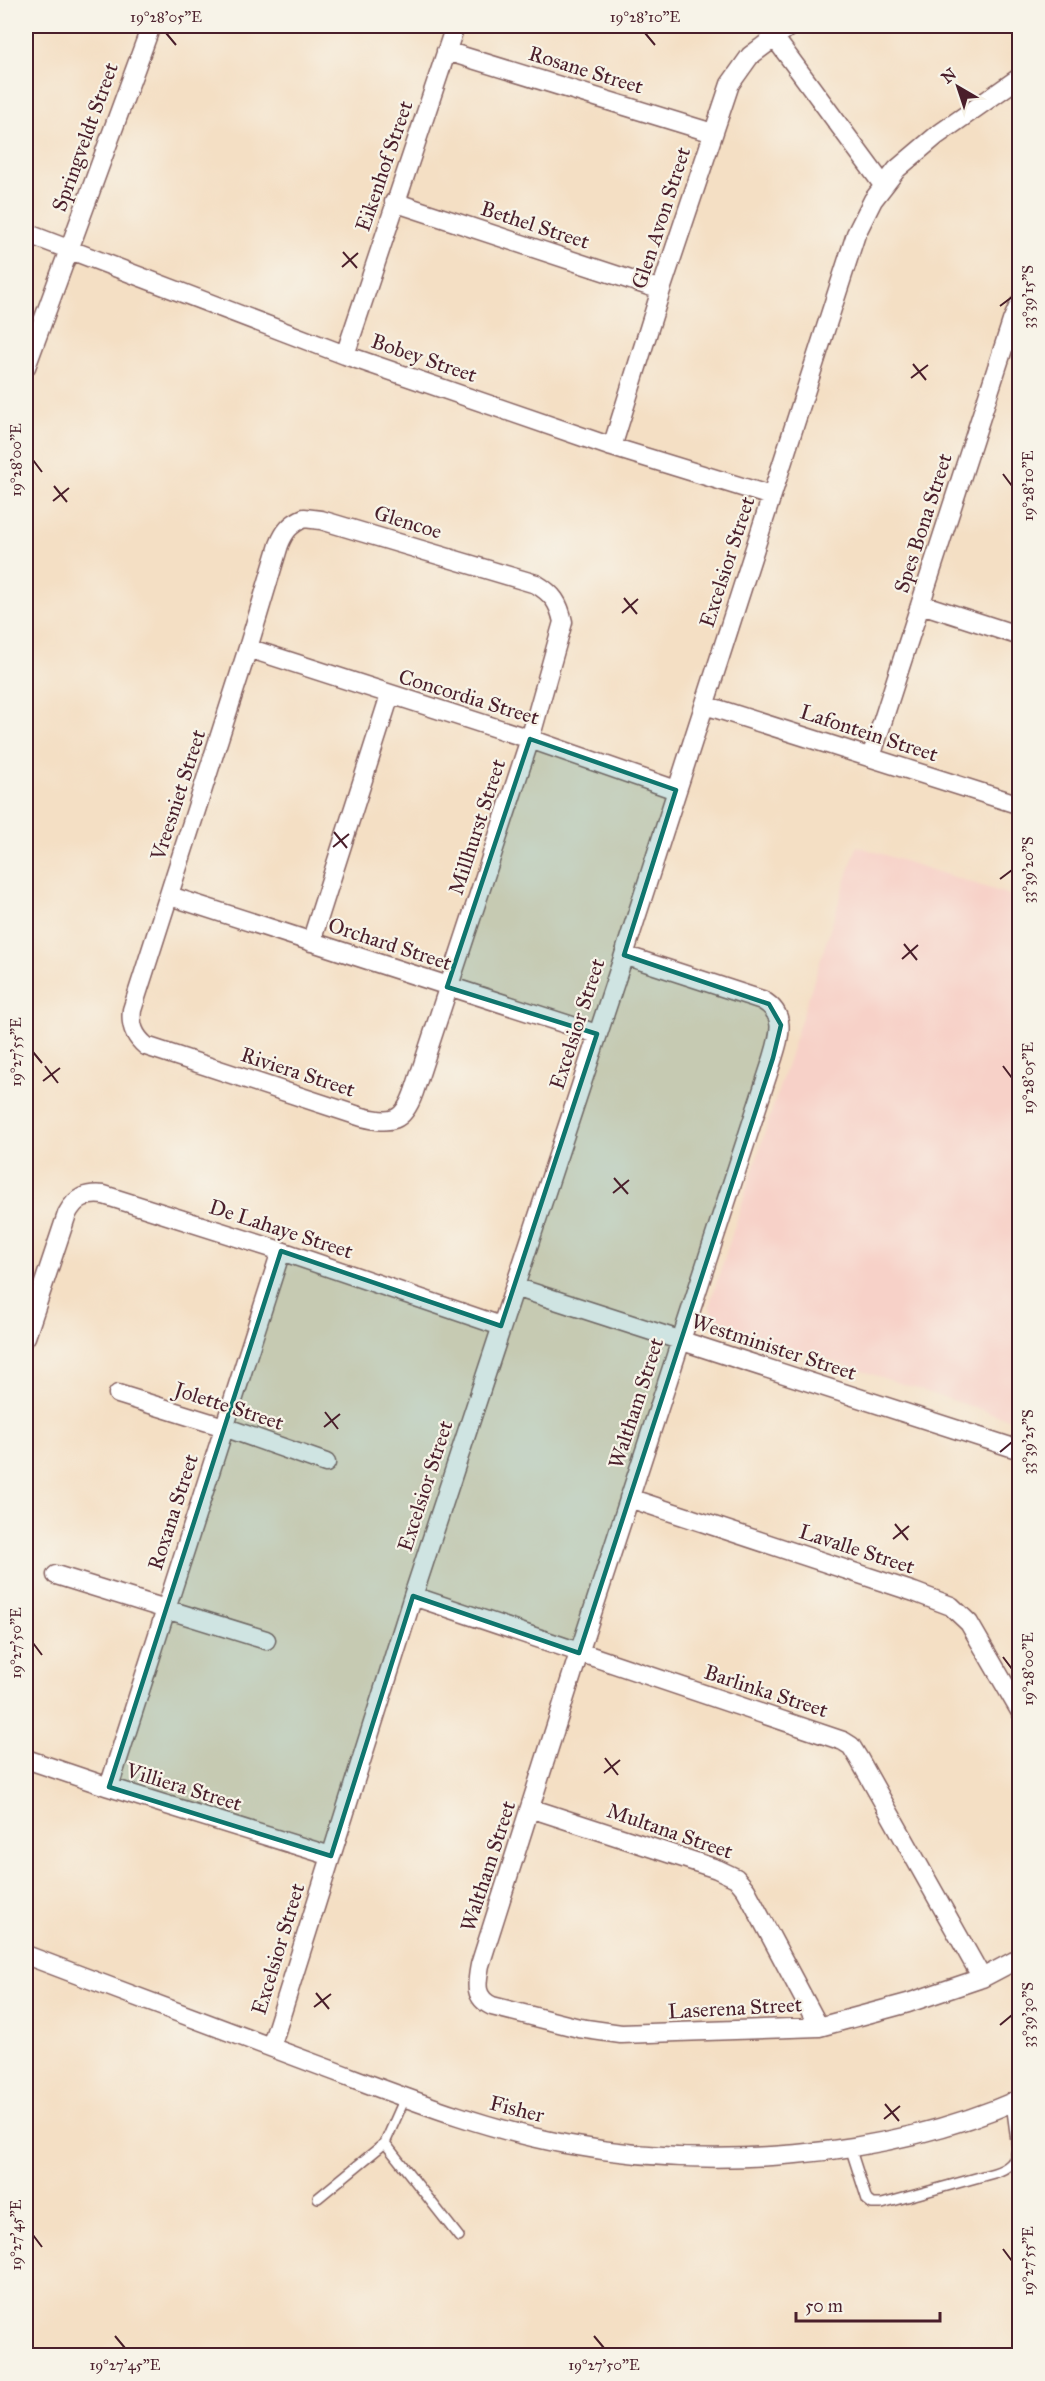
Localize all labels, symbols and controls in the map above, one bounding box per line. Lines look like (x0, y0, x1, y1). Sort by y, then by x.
text: 19°28'05"E (130, 8, 202, 26)
text: 19°28'10"E (610, 8, 681, 26)
street label: Rosane Street (525, 40, 647, 100)
north arrow (928, 57, 988, 117)
street label: Springveldt Street (46, 58, 124, 215)
text: N (938, 64, 960, 87)
street label: Eikenhof Street (349, 97, 419, 235)
street label: Glen Avon Street (626, 143, 696, 292)
street label: Bethel Street (477, 195, 593, 255)
text: 33°39'15"S (1019, 265, 1037, 329)
street label: Bobey Street (368, 328, 481, 388)
text: 19°28'00"E (7, 423, 25, 497)
street label: Spes Bona Street (888, 449, 958, 596)
text: 19°28'10"E (1019, 450, 1037, 521)
street label: Excelsior Street (694, 493, 761, 631)
street label: Glencoe (371, 499, 445, 545)
street label: Concordia Street (396, 663, 543, 731)
street label: Lafontein Street (797, 698, 942, 768)
street label: Vreesniet Street (144, 726, 212, 865)
street label: Millhurst Street (443, 755, 511, 898)
text: 33°39'20"S (1019, 837, 1037, 903)
street label: Orchard Street (325, 912, 456, 976)
street label: Excelsior Street (544, 955, 611, 1093)
text: 19°27'55"E (7, 1017, 25, 1087)
street label: Riviera Street (238, 1041, 359, 1103)
text: 19°28'05"E (1019, 1042, 1037, 1114)
street label: De Lahaye Street (206, 1194, 357, 1265)
street label: Westminister Street (688, 1308, 860, 1386)
street label: Waltham Street (603, 1334, 670, 1472)
street label: Jolette Street (169, 1376, 287, 1436)
text: 33°39'25"S (1019, 1409, 1037, 1475)
street label: Excelsior Street (392, 1417, 459, 1555)
street label: Roxana Street (142, 1450, 204, 1573)
street label: Lavalle Street (796, 1518, 919, 1580)
text: 19°27'50"E (7, 1607, 25, 1679)
text: 19°28'00"E (1019, 1632, 1037, 1706)
street label: Barlinka Street (701, 1659, 832, 1723)
street label: Villiera Street (122, 1757, 246, 1817)
street label: Waltham Street (455, 1797, 522, 1935)
street label: Multana Street (604, 1797, 737, 1865)
street label: Excelsior Street (246, 1880, 310, 2018)
text: 33°39'30"S (1019, 1982, 1037, 2048)
street label: Laserena Street (667, 1991, 803, 2024)
street label: Fisher (487, 2090, 547, 2128)
text: 19°27'45"E (7, 2199, 25, 2271)
text: 19°27'55"E (1019, 2226, 1037, 2296)
scale bar (796, 2285, 940, 2323)
text: 50 m (805, 2295, 843, 2317)
text: 19°27'45"E (89, 2356, 161, 2374)
text: 19°27'50"E (568, 2356, 640, 2374)

